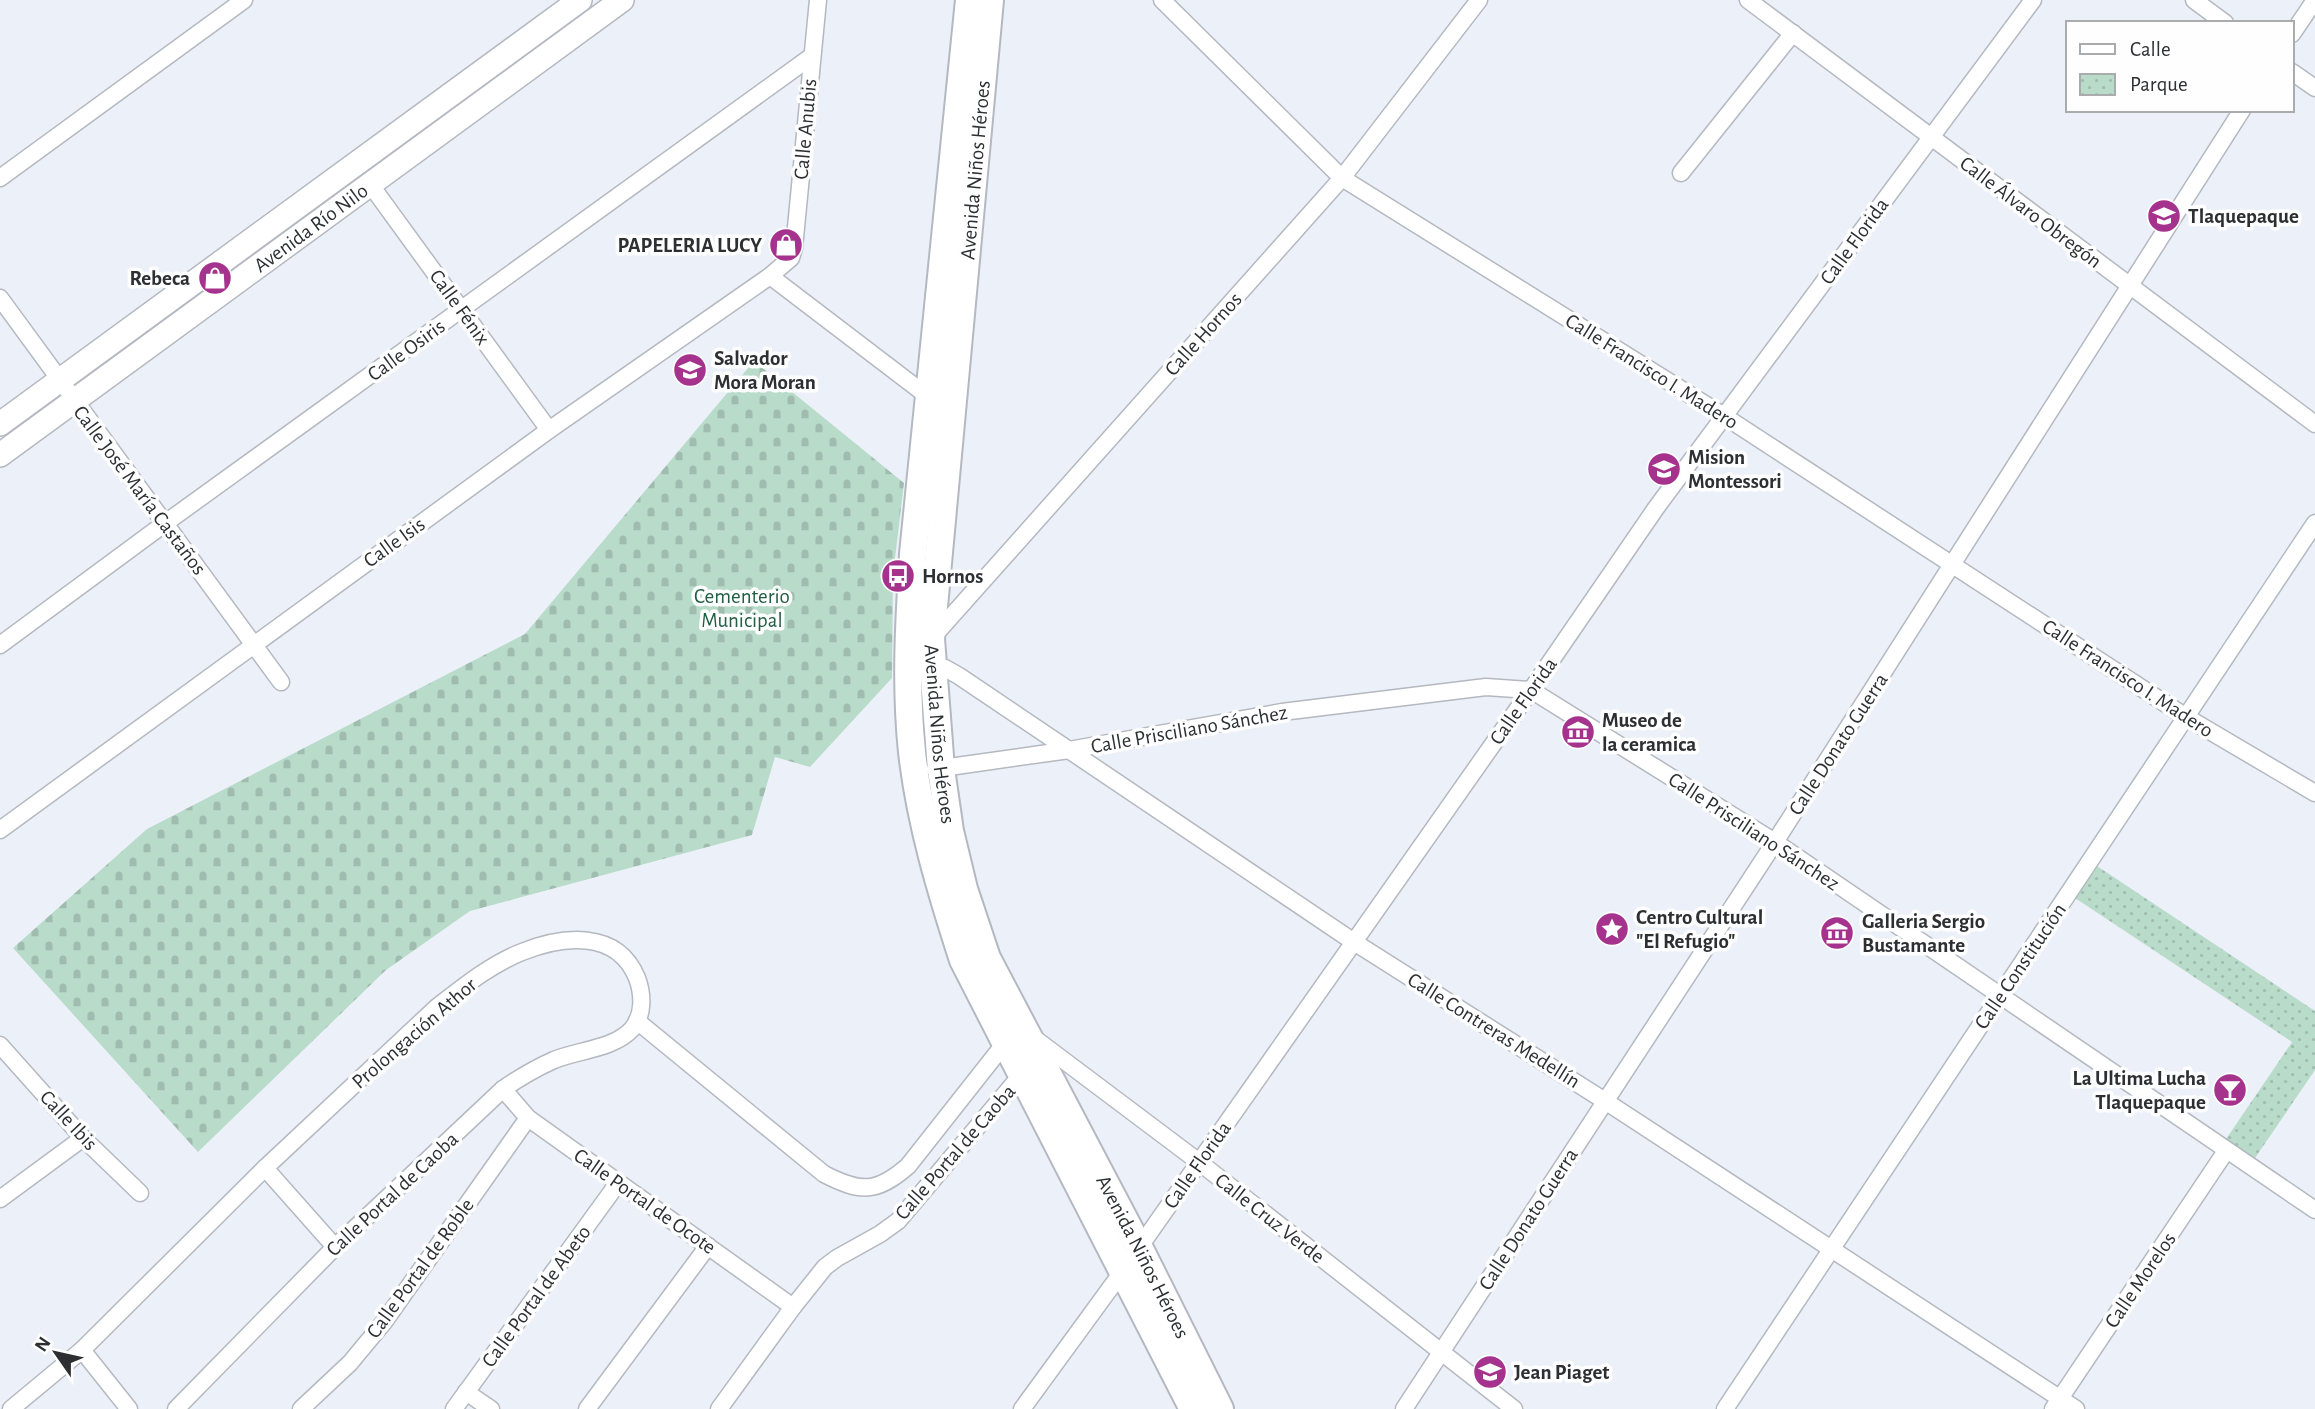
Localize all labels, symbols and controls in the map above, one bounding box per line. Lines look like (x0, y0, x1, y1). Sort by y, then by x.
legend (2066, 21, 2294, 112)
text: Calle (2130, 39, 2171, 60)
text: Parque (2130, 74, 2188, 95)
street label: Calle Anubis (791, 78, 820, 180)
street label: Avenida Niños Héroes (957, 80, 994, 261)
street label: Calle Álvaro Obregón (1956, 151, 2107, 272)
street label: Avenida Río Nilo (250, 180, 372, 277)
street label: Calle Florida (1816, 194, 1893, 288)
school or university icon: Tlaquepaque (2145, 197, 2183, 235)
place label: Tlaquepaque (2188, 206, 2299, 227)
shop icon: PAPELERIA LUCY (767, 226, 805, 264)
place label: PAPELERIA LUCY (618, 235, 762, 256)
shop icon: Rebeca (196, 259, 234, 297)
street label: Calle Fénix (425, 266, 494, 349)
place label: Rebeca (130, 268, 190, 289)
street label: Calle Hornos (1161, 289, 1246, 380)
street label: Calle Francisco I. Madero (1562, 310, 1742, 433)
street label: Calle Osiris (364, 315, 449, 385)
place label: Salvador Mora Moran (714, 348, 816, 393)
school or university icon: Salvador Mora Moran (671, 351, 709, 389)
street label: Calle José María Castaños (69, 402, 210, 579)
place label: Mision Montessori (1688, 447, 1782, 492)
school or university icon: Mision Montessori (1645, 450, 1683, 488)
street label: Calle Isis (360, 513, 429, 571)
bus stop icon: Hornos (879, 557, 917, 595)
place label: Hornos (922, 566, 983, 587)
park label: Cementerio Municipal (694, 586, 790, 631)
street label: Calle Francisco I. Madero (2039, 615, 2217, 741)
street label: Avenida Niños Héroes (920, 643, 959, 825)
street label: Calle Florida (1486, 654, 1561, 749)
street label: Calle Donato Guerra (1785, 669, 1892, 819)
street label: Calle Prisciliano Sánchez (1089, 702, 1289, 757)
place label: Museo de la ceramica (1602, 710, 1696, 755)
museum icon: Museo de la ceramica (1559, 713, 1597, 751)
street label: Calle Prisciliano Sánchez (1665, 768, 1843, 894)
street label: Calle Constitución (1971, 900, 2070, 1033)
place label: Centro Cultural "El Refugio" (1636, 907, 1763, 952)
place icon: Centro Cultural "El Refugio" (1593, 910, 1631, 948)
place label: Galleria Sergio Bustamante (1862, 911, 1985, 956)
museum icon: Galleria Sergio Bustamante (1818, 914, 1856, 952)
street label: Calle Contreras Medellín (1404, 969, 1584, 1092)
street label: Prolongación Athor (348, 974, 481, 1093)
place label: La Ultima Lucha Tlaquepaque (2073, 1068, 2206, 1113)
bar icon: La Ultima Lucha Tlaquepaque (2211, 1071, 2249, 1109)
street label: Calle Portal de Caoba (891, 1080, 1020, 1224)
street label: Calle Ibis (36, 1086, 101, 1154)
street label: Calle Florida (1160, 1118, 1235, 1213)
street label: Calle Portal de Caoba (322, 1128, 462, 1261)
street label: Calle Donato Guerra (1475, 1144, 1582, 1294)
street label: Calle Portal de Ocote (570, 1145, 720, 1258)
street label: Calle Cruz Verde (1211, 1169, 1328, 1267)
street label: Avenida Niños Héroes (1092, 1172, 1193, 1342)
street label: Calle Portal de Roble (363, 1195, 478, 1342)
street label: Calle Portal de Abeto (478, 1222, 595, 1371)
street label: Calle Morelos (2101, 1229, 2180, 1332)
north arrow (21, 1318, 91, 1388)
text: N (32, 1334, 55, 1355)
school or university icon: Jean Piaget (1471, 1353, 1509, 1391)
place label: Jean Piaget (1514, 1362, 1609, 1383)

